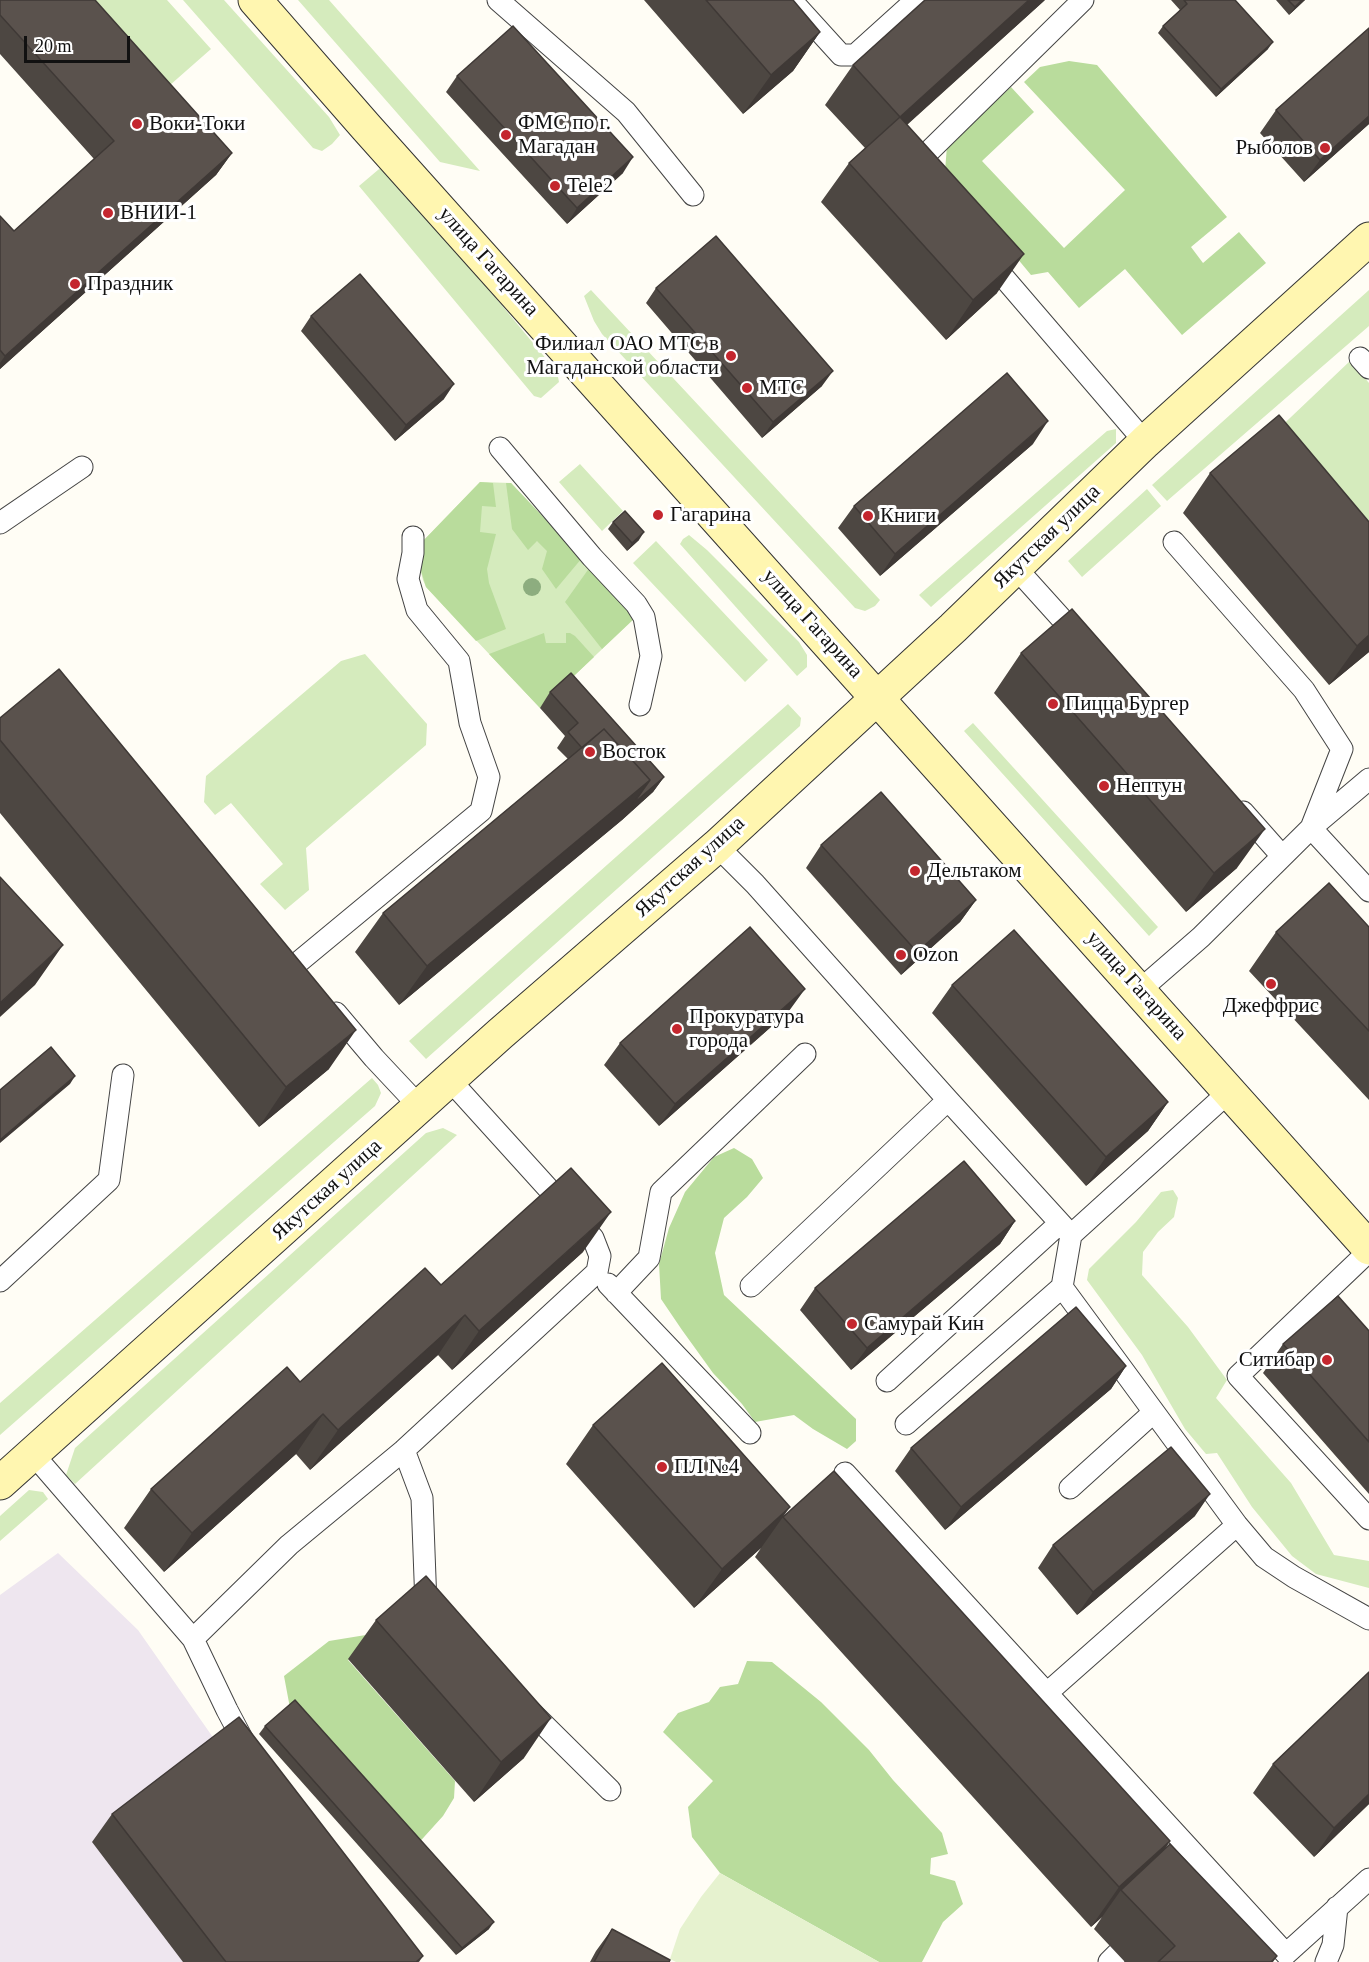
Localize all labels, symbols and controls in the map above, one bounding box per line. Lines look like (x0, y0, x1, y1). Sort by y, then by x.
scale bar (27, 24, 134, 62)
text: 20 m (35, 36, 72, 56)
place label: ФМС по г. Магадан (518, 110, 611, 160)
place label: Воки-Токи (149, 111, 245, 137)
marker: Воки-Токи (130, 117, 144, 131)
marker: ФМС по г. Магадан (499, 128, 513, 142)
place label: Рыболов (1235, 135, 1313, 161)
marker: Рыболов (1318, 141, 1332, 155)
place label: Tele2 (567, 173, 613, 199)
marker: Tele2 (548, 179, 562, 193)
place label: ВНИИ-1 (120, 200, 197, 226)
street label: улица Гагарина (432, 202, 544, 322)
marker: ВНИИ-1 (101, 206, 115, 220)
place label: Праздник (87, 271, 173, 297)
marker: Праздник (68, 277, 82, 291)
place label: Филиал ОАО МТС в Магаданской области (526, 331, 719, 381)
marker: Филиал ОАО МТС в Магаданской области (724, 349, 738, 363)
place label: МТС (759, 375, 805, 401)
marker: МТС (740, 381, 754, 395)
street label: Якутская улица (988, 480, 1106, 594)
place label: Гагарина (670, 502, 751, 528)
place label: Книги (880, 503, 936, 529)
marker: Гагарина (651, 508, 665, 522)
marker: Книги (861, 509, 875, 523)
street label: улица Гагарина (756, 564, 868, 684)
place label: Пицца Бургер (1065, 691, 1189, 717)
marker: Пицца Бургер (1046, 697, 1060, 711)
place label: Восток (602, 739, 666, 765)
marker: Восток (583, 745, 597, 759)
place label: Нептун (1116, 773, 1182, 799)
marker: Нептун (1097, 779, 1111, 793)
street label: Якутская улица (630, 811, 750, 923)
place label: Дельтаком (927, 858, 1021, 884)
marker: Дельтаком (908, 864, 922, 878)
street label: улица Гагарина (1080, 926, 1192, 1046)
place label: Ozon (913, 942, 958, 968)
marker: Ozon (894, 948, 908, 962)
marker: Джеффрис (1264, 977, 1278, 991)
place label: Джеффрис (1223, 993, 1319, 1019)
place label: Прокуратура города (689, 1004, 804, 1054)
marker: Прокуратура города (670, 1022, 684, 1036)
street label: Якутская улица (267, 1134, 387, 1246)
place label: Самурай Кин (864, 1311, 984, 1337)
marker: Самурай Кин (845, 1317, 859, 1331)
place label: Ситибар (1239, 1347, 1315, 1373)
marker: Ситибар (1320, 1353, 1334, 1367)
place label: ПЛ №4 (674, 1454, 739, 1480)
marker: ПЛ №4 (655, 1460, 669, 1474)

